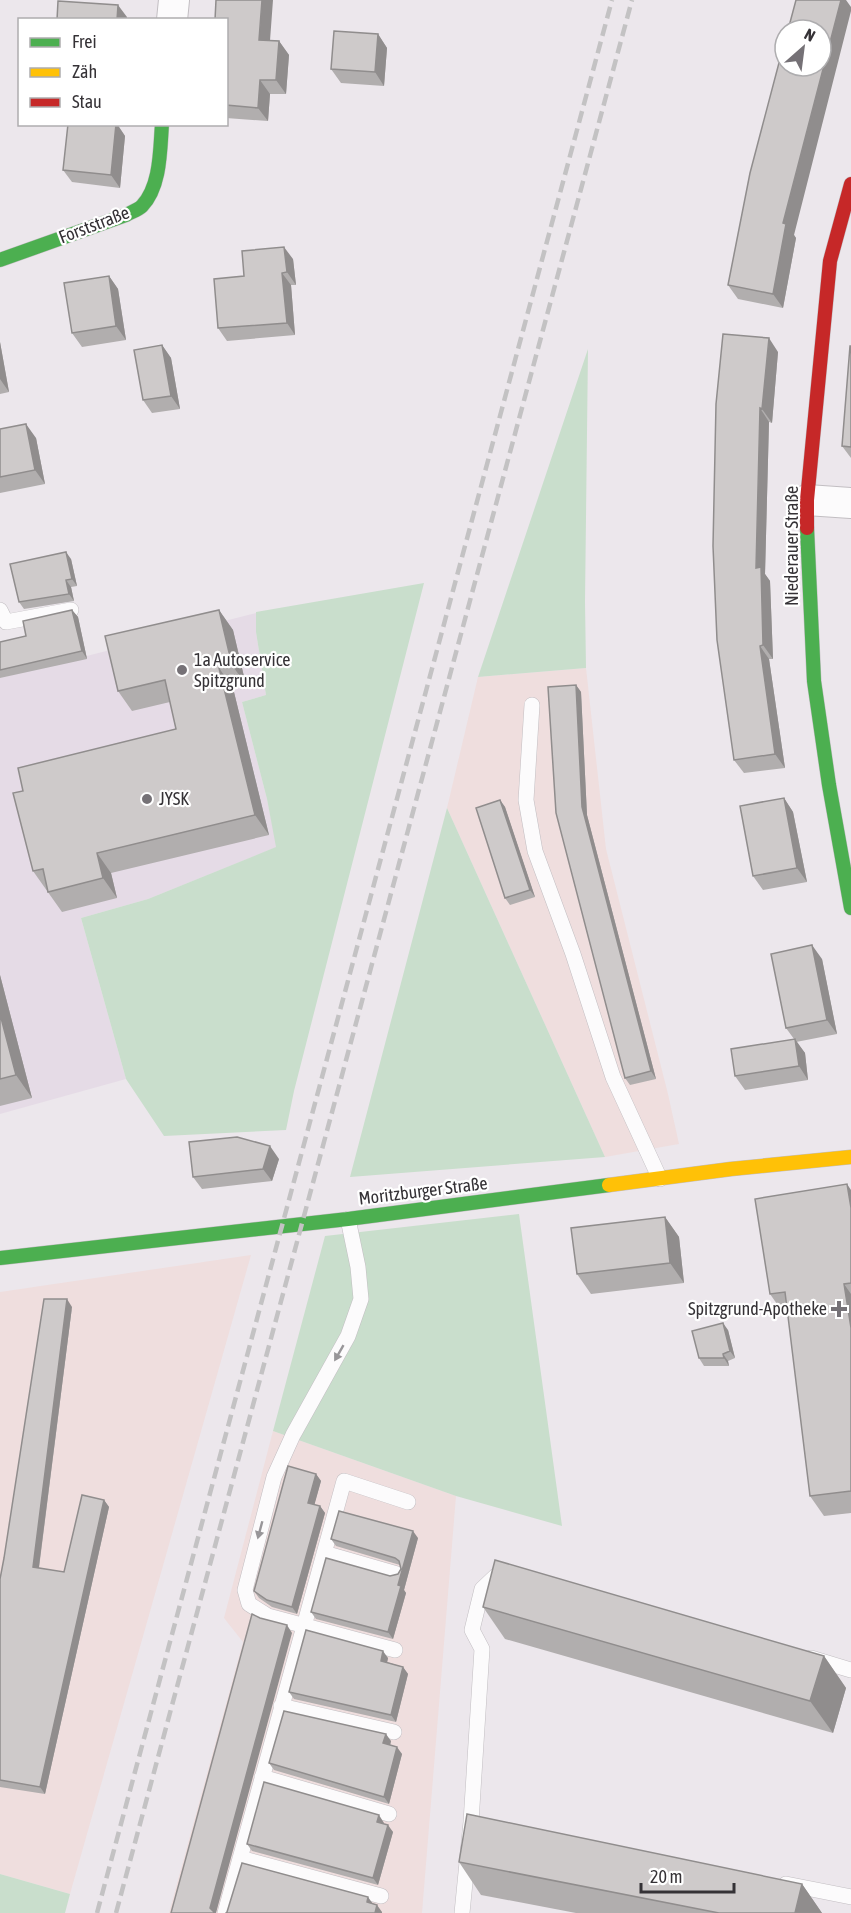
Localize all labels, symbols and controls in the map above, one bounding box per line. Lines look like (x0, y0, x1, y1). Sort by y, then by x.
legend (18, 18, 228, 126)
north arrow (773, 18, 833, 78)
text: N (802, 25, 818, 45)
text: Frei (72, 31, 97, 52)
text: Zäh (72, 61, 97, 82)
text: Stau (72, 91, 102, 112)
street label: Forststraße (56, 202, 132, 248)
street label: Niederauer Straße (781, 486, 802, 606)
place label: 1a Autoservice Spitzgrund (194, 649, 291, 691)
marker: 1a Autoservice Spitzgrund (175, 663, 189, 677)
place label: JYSK (159, 788, 189, 809)
marker: JYSK (140, 792, 154, 806)
street label: Moritzburger Straße (357, 1172, 489, 1209)
place label: Spitzgrund-Apotheke (688, 1298, 827, 1319)
marker: Spitzgrund-Apotheke (832, 1302, 846, 1316)
one-way arrow (333, 1345, 344, 1361)
one-way arrow (255, 1521, 265, 1539)
scale bar (641, 1856, 734, 1894)
text: 20 m (650, 1866, 682, 1887)

